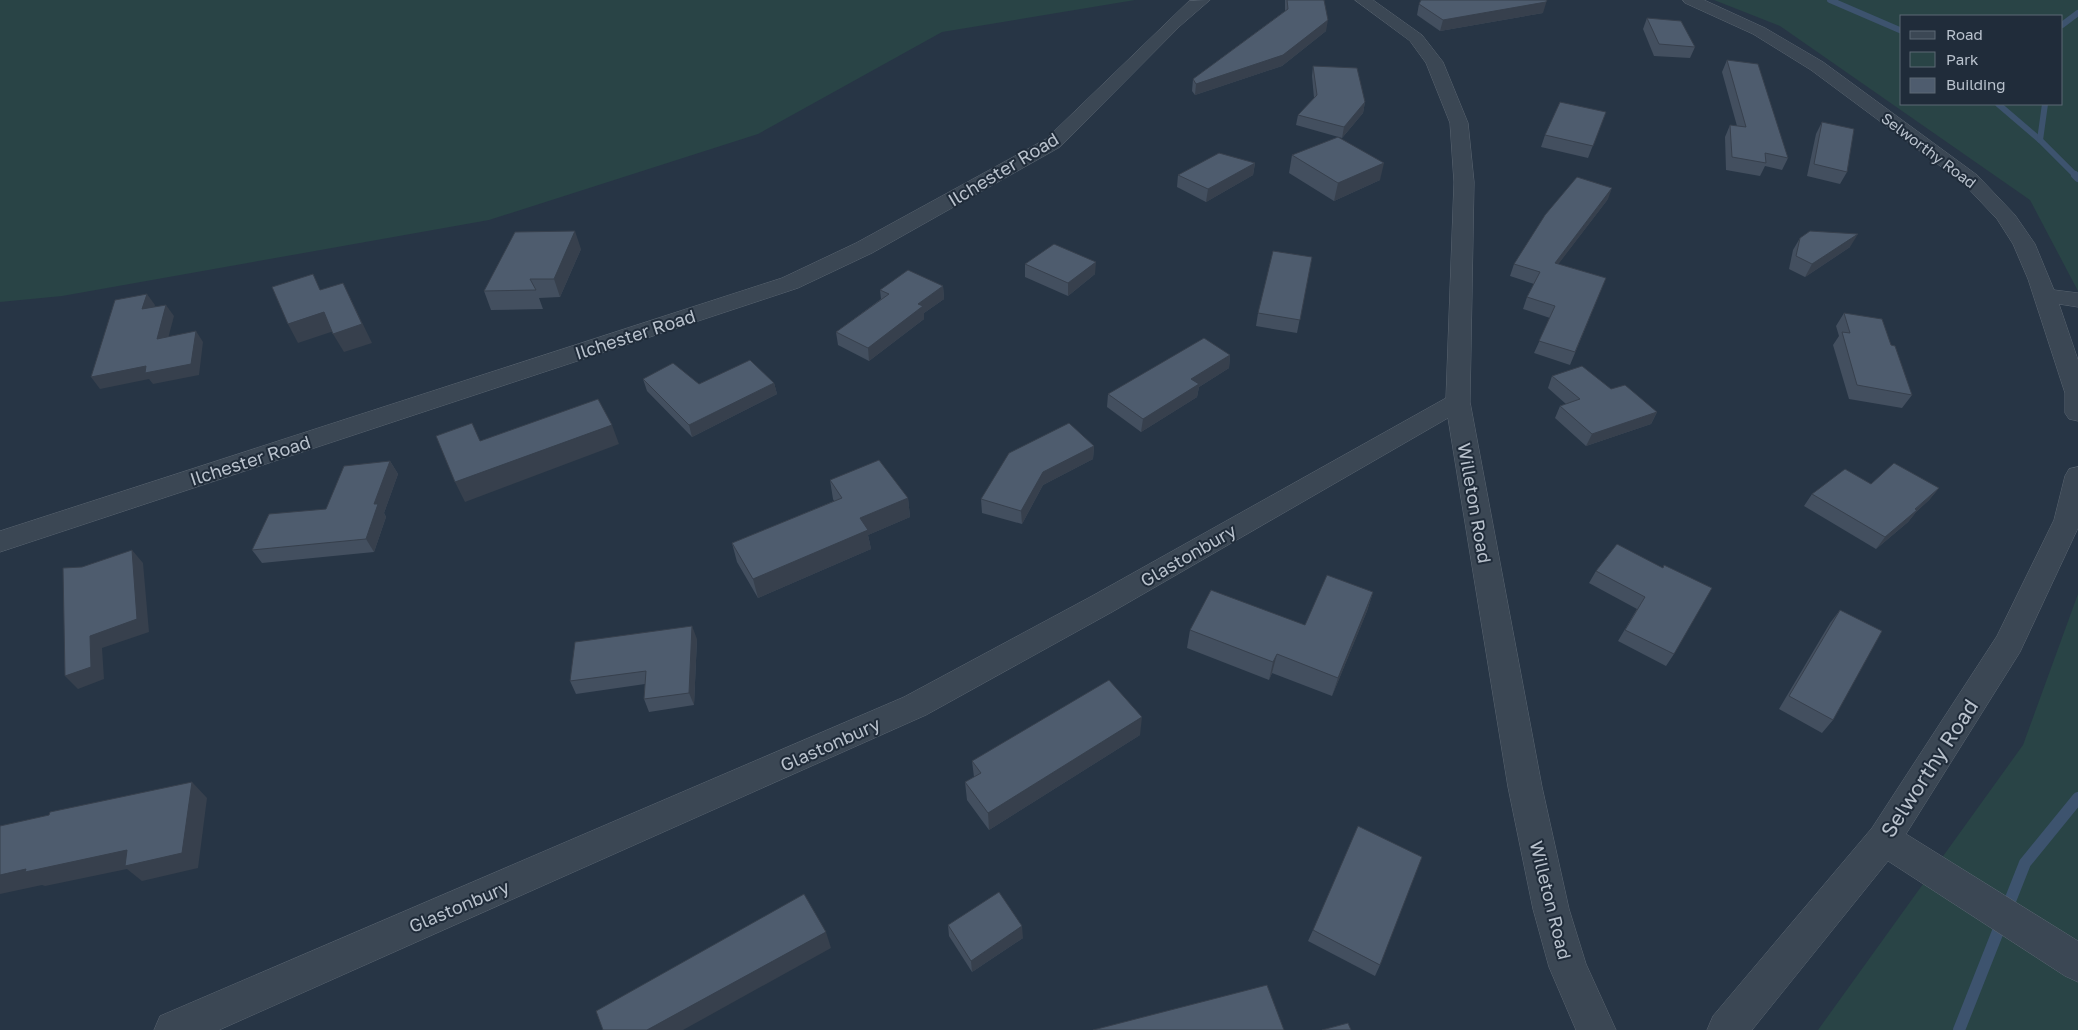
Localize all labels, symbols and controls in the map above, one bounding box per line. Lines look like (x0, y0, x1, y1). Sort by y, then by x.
legend (1900, 15, 2063, 105)
text: Road (1946, 25, 1983, 43)
text: Park (1946, 50, 1979, 68)
text: Building (1946, 75, 2006, 93)
street label: Selworthy Road (1878, 109, 1980, 191)
street label: Ilchester Road (944, 127, 1062, 211)
street label: Ilchester Road (572, 304, 698, 364)
street label: Ilchester Road (187, 430, 313, 490)
street label: Willeton Road (1454, 441, 1496, 565)
street label: Glastonbury (1136, 519, 1240, 591)
street label: Selworthy Road (1875, 694, 1983, 842)
street label: Glastonbury (777, 712, 883, 776)
street label: Willeton Road (1526, 838, 1576, 962)
street label: Glastonbury (406, 875, 512, 937)

